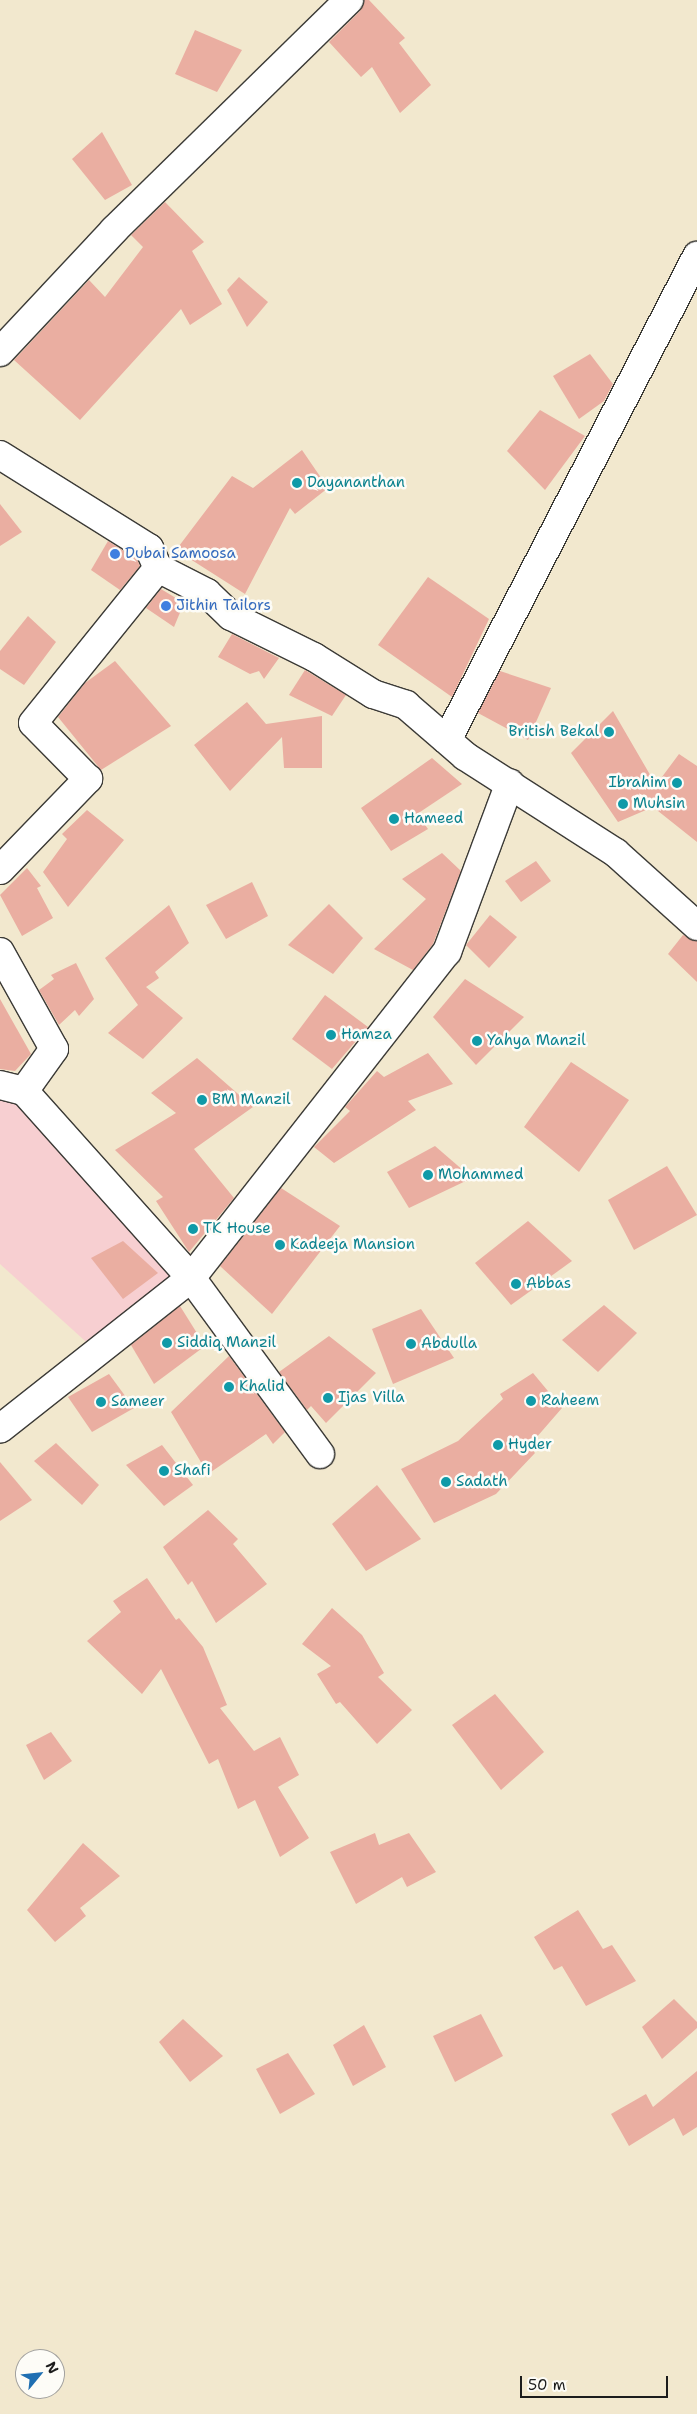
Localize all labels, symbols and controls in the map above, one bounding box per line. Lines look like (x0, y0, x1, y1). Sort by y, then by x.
place label: Dayananthan (307, 474, 405, 492)
marker: Dayananthan (291, 477, 303, 489)
place label: Dubai Samoosa (125, 545, 236, 563)
marker: Dubai Samoosa (109, 548, 121, 560)
place label: Jithin Tailors (176, 597, 271, 615)
marker: Jithin Tailors (160, 600, 172, 612)
place label: British Bekal (509, 723, 599, 741)
marker: British Bekal (603, 726, 615, 738)
place label: Ibrahim (608, 774, 667, 792)
marker: Ibrahim (671, 777, 683, 789)
place label: Muhsin (633, 795, 685, 813)
marker: Muhsin (617, 798, 629, 810)
place label: Hameed (404, 810, 463, 828)
marker: Hameed (388, 813, 400, 825)
place label: Hamza (341, 1026, 392, 1044)
marker: Hamza (325, 1029, 337, 1041)
place label: Yahya Manzil (487, 1032, 586, 1050)
marker: Yahya Manzil (471, 1035, 483, 1047)
place label: BM Manzil (212, 1091, 291, 1109)
marker: BM Manzil (196, 1094, 208, 1106)
place label: Mohammed (438, 1166, 523, 1184)
marker: Mohammed (422, 1169, 434, 1181)
place label: TK House (203, 1220, 271, 1238)
marker: TK House (187, 1223, 199, 1235)
place label: Kadeeja Mansion (290, 1236, 415, 1254)
marker: Kadeeja Mansion (274, 1239, 286, 1251)
place label: Abbas (526, 1275, 571, 1293)
marker: Abbas (510, 1278, 522, 1290)
place label: Siddiq Manzil (177, 1334, 276, 1352)
place label: Abdulla (421, 1335, 477, 1353)
marker: Siddiq Manzil (161, 1337, 173, 1349)
marker: Abdulla (405, 1338, 417, 1350)
place label: Khalid (239, 1378, 285, 1396)
marker: Khalid (223, 1381, 235, 1393)
place label: Ijas Villa (338, 1389, 405, 1407)
marker: Ijas Villa (322, 1392, 334, 1404)
place label: Raheem (541, 1392, 599, 1410)
place label: Sameer (111, 1393, 165, 1411)
marker: Raheem (525, 1395, 537, 1407)
marker: Sameer (95, 1396, 107, 1408)
place label: Hyder (508, 1436, 552, 1454)
marker: Hyder (492, 1439, 504, 1451)
place label: Shafi (174, 1462, 211, 1480)
marker: Shafi (158, 1465, 170, 1477)
place label: Sadath (456, 1473, 508, 1491)
marker: Sadath (440, 1476, 452, 1488)
north arrow (15, 2349, 65, 2399)
text: N (42, 2358, 63, 2377)
scale bar (522, 2366, 670, 2398)
text: 50 m (528, 2375, 566, 2395)

